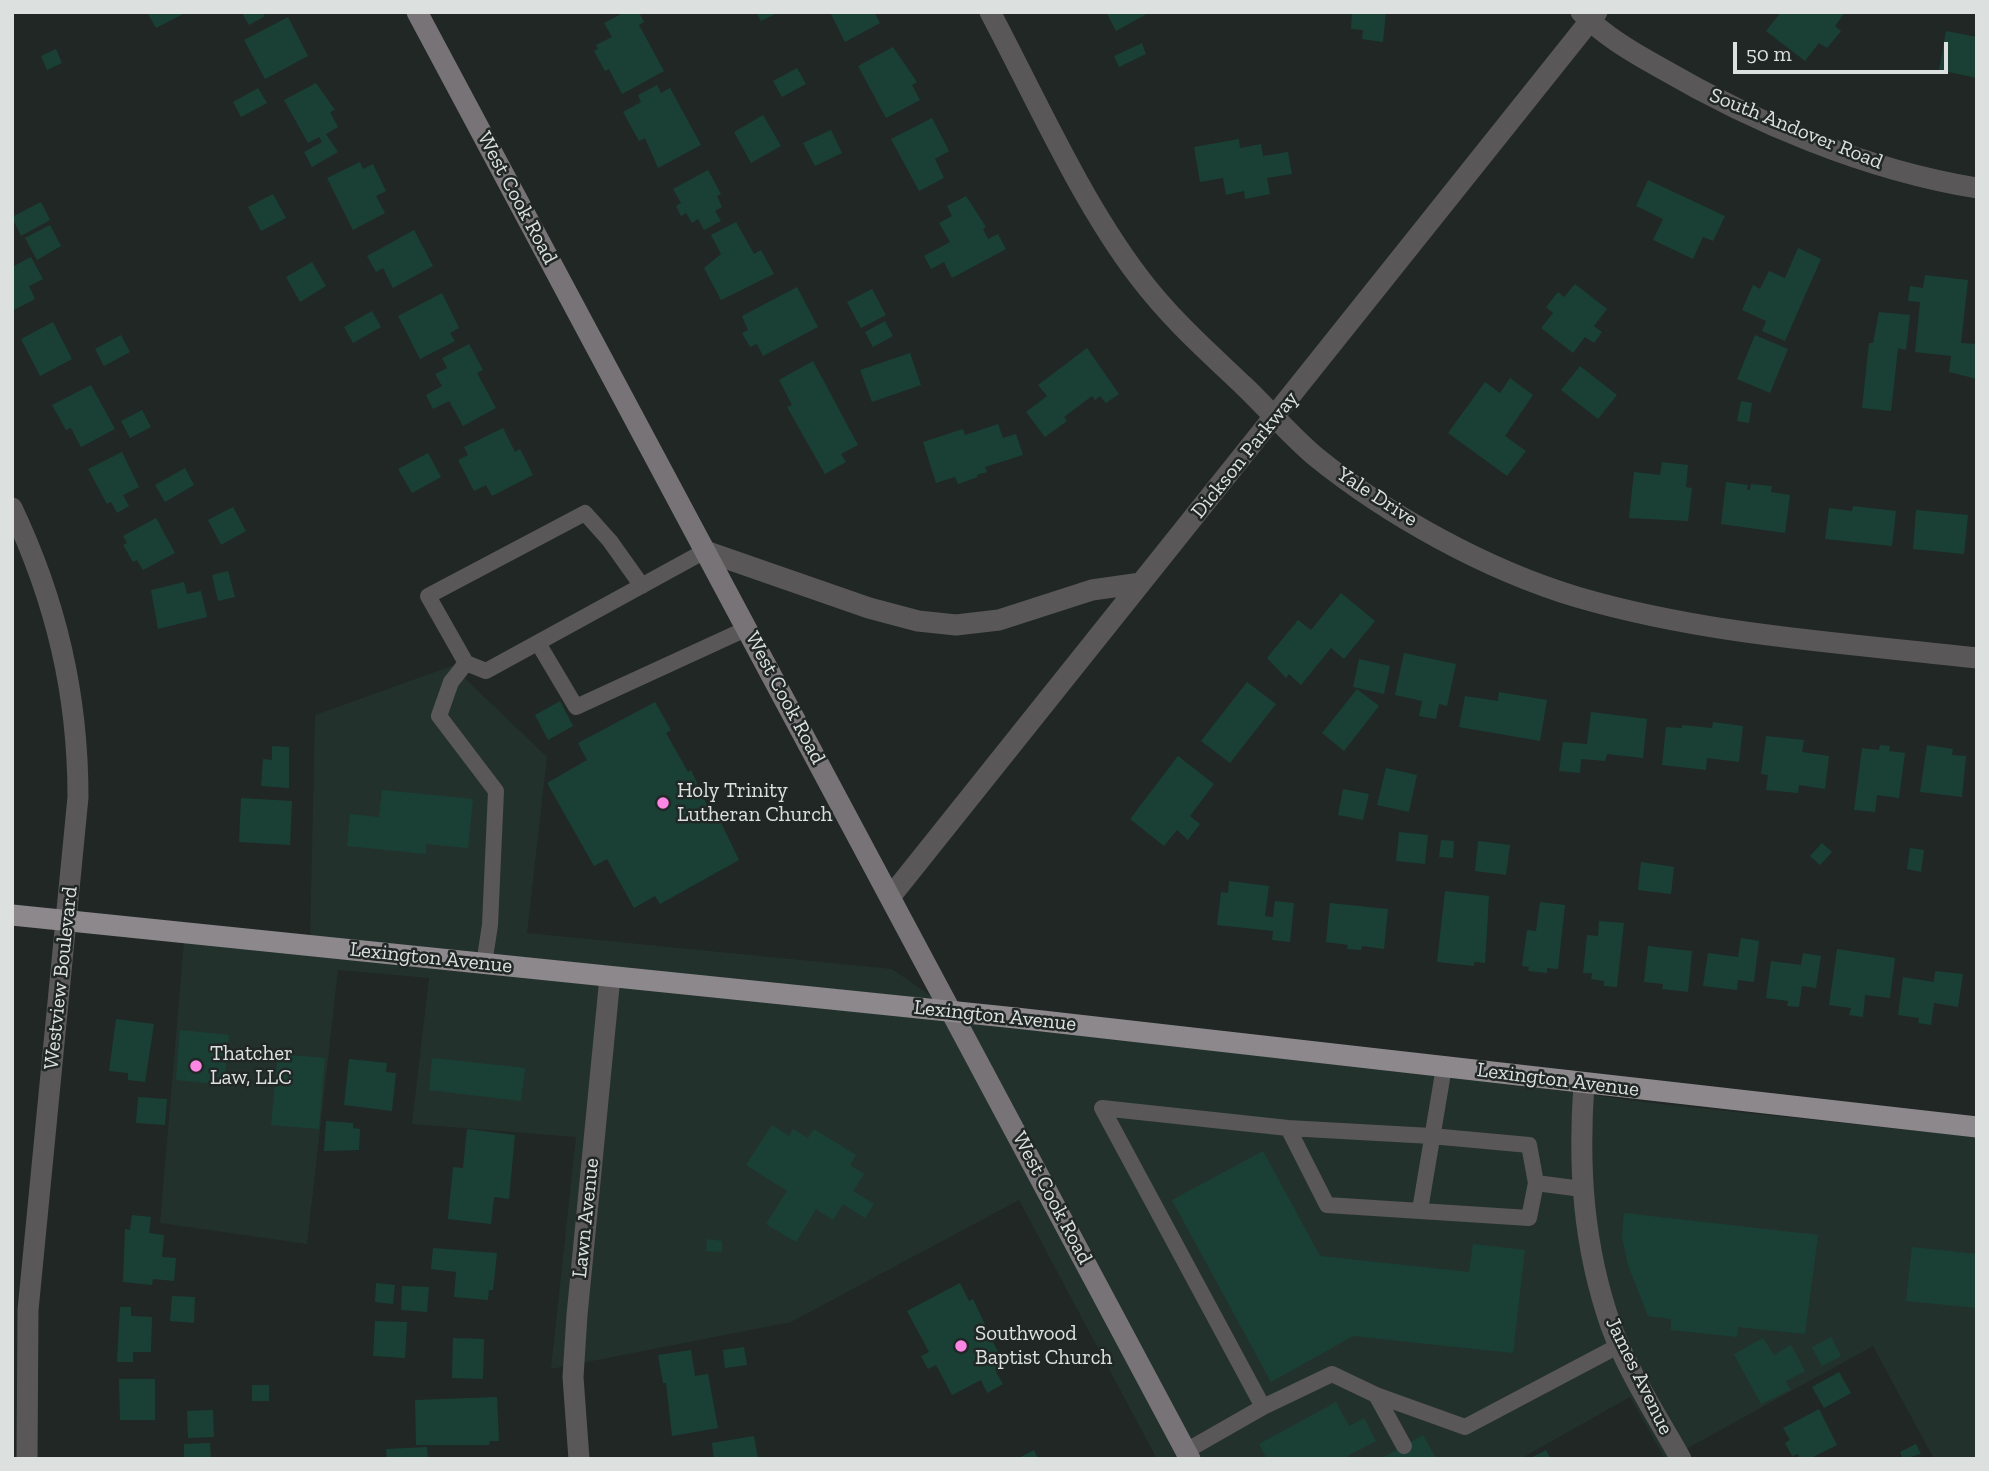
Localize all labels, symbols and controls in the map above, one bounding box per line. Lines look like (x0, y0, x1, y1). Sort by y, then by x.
scale bar (1737, 28, 1952, 72)
text: 50 m (1746, 41, 1792, 66)
street label: South Andover Road (1706, 83, 1886, 175)
street label: West Cook Road (472, 128, 562, 268)
street label: Dickson Parkway (1186, 386, 1304, 524)
street label: Yale Drive (1332, 462, 1422, 532)
street label: West Cook Road (740, 628, 830, 768)
place label: Holy Trinity Lutheran Church (677, 778, 833, 828)
marker: Holy Trinity Lutheran Church (655, 795, 671, 811)
street label: Westview Boulevard (39, 885, 83, 1071)
street label: Lexington Avenue (349, 937, 513, 979)
street label: Lexington Avenue (913, 995, 1077, 1037)
place label: Thatcher Law, LLC (210, 1041, 293, 1091)
marker: Thatcher Law, LLC (188, 1058, 204, 1074)
street label: Lexington Avenue (1475, 1058, 1641, 1102)
street label: West Cook Road (1007, 1128, 1097, 1268)
street label: Lawn Avenue (567, 1157, 605, 1279)
street label: James Avenue (1600, 1313, 1678, 1439)
place label: Southwood Baptist Church (975, 1321, 1112, 1371)
marker: Southwood Baptist Church (953, 1338, 969, 1354)

